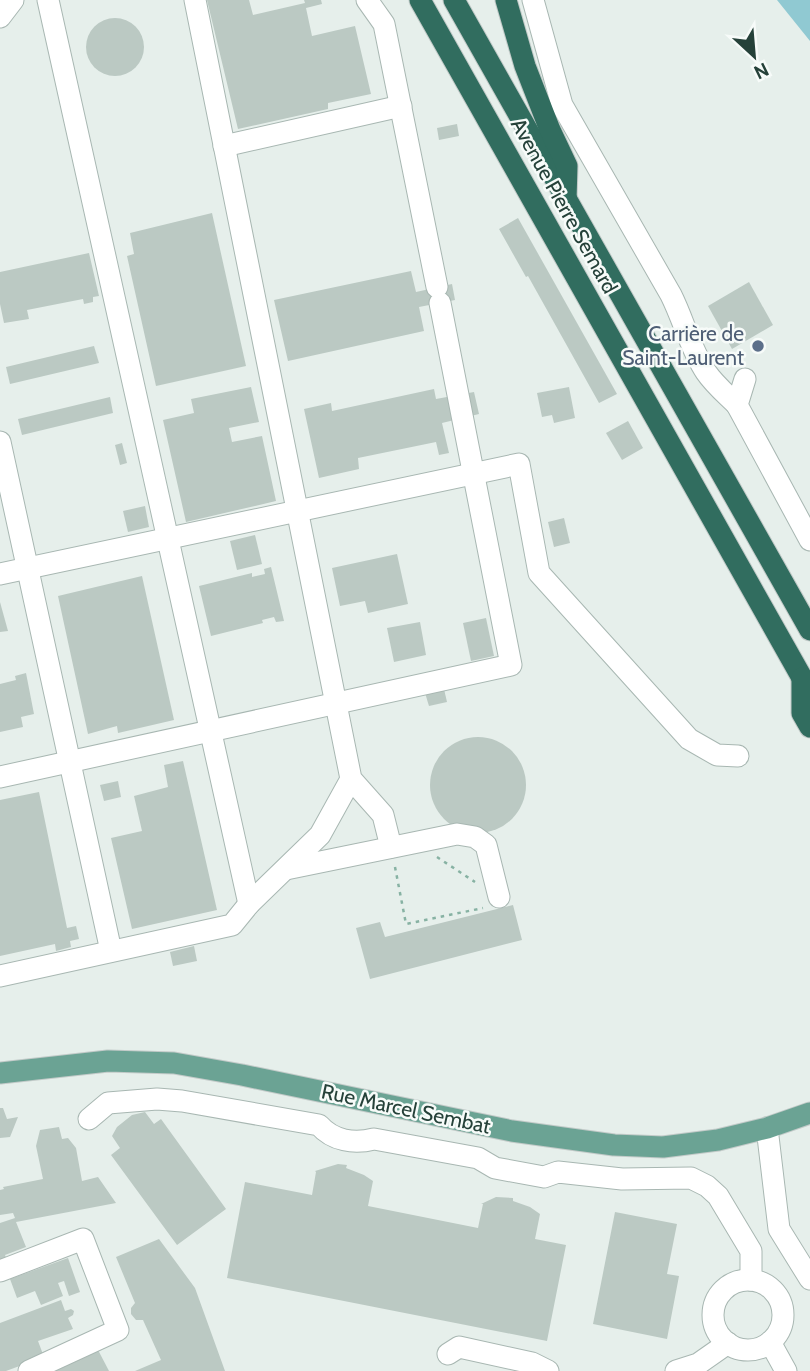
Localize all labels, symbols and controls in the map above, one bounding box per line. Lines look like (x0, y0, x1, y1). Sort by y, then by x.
north arrow (719, 21, 789, 91)
text: N (750, 58, 772, 84)
street label: Avenue Pierre Semard (506, 114, 623, 298)
place label: Carrière de Saint-Laurent (622, 321, 744, 370)
marker: Carrière de Saint-Laurent (750, 338, 766, 354)
street label: Rue Marcel Sembat (319, 1078, 493, 1139)

